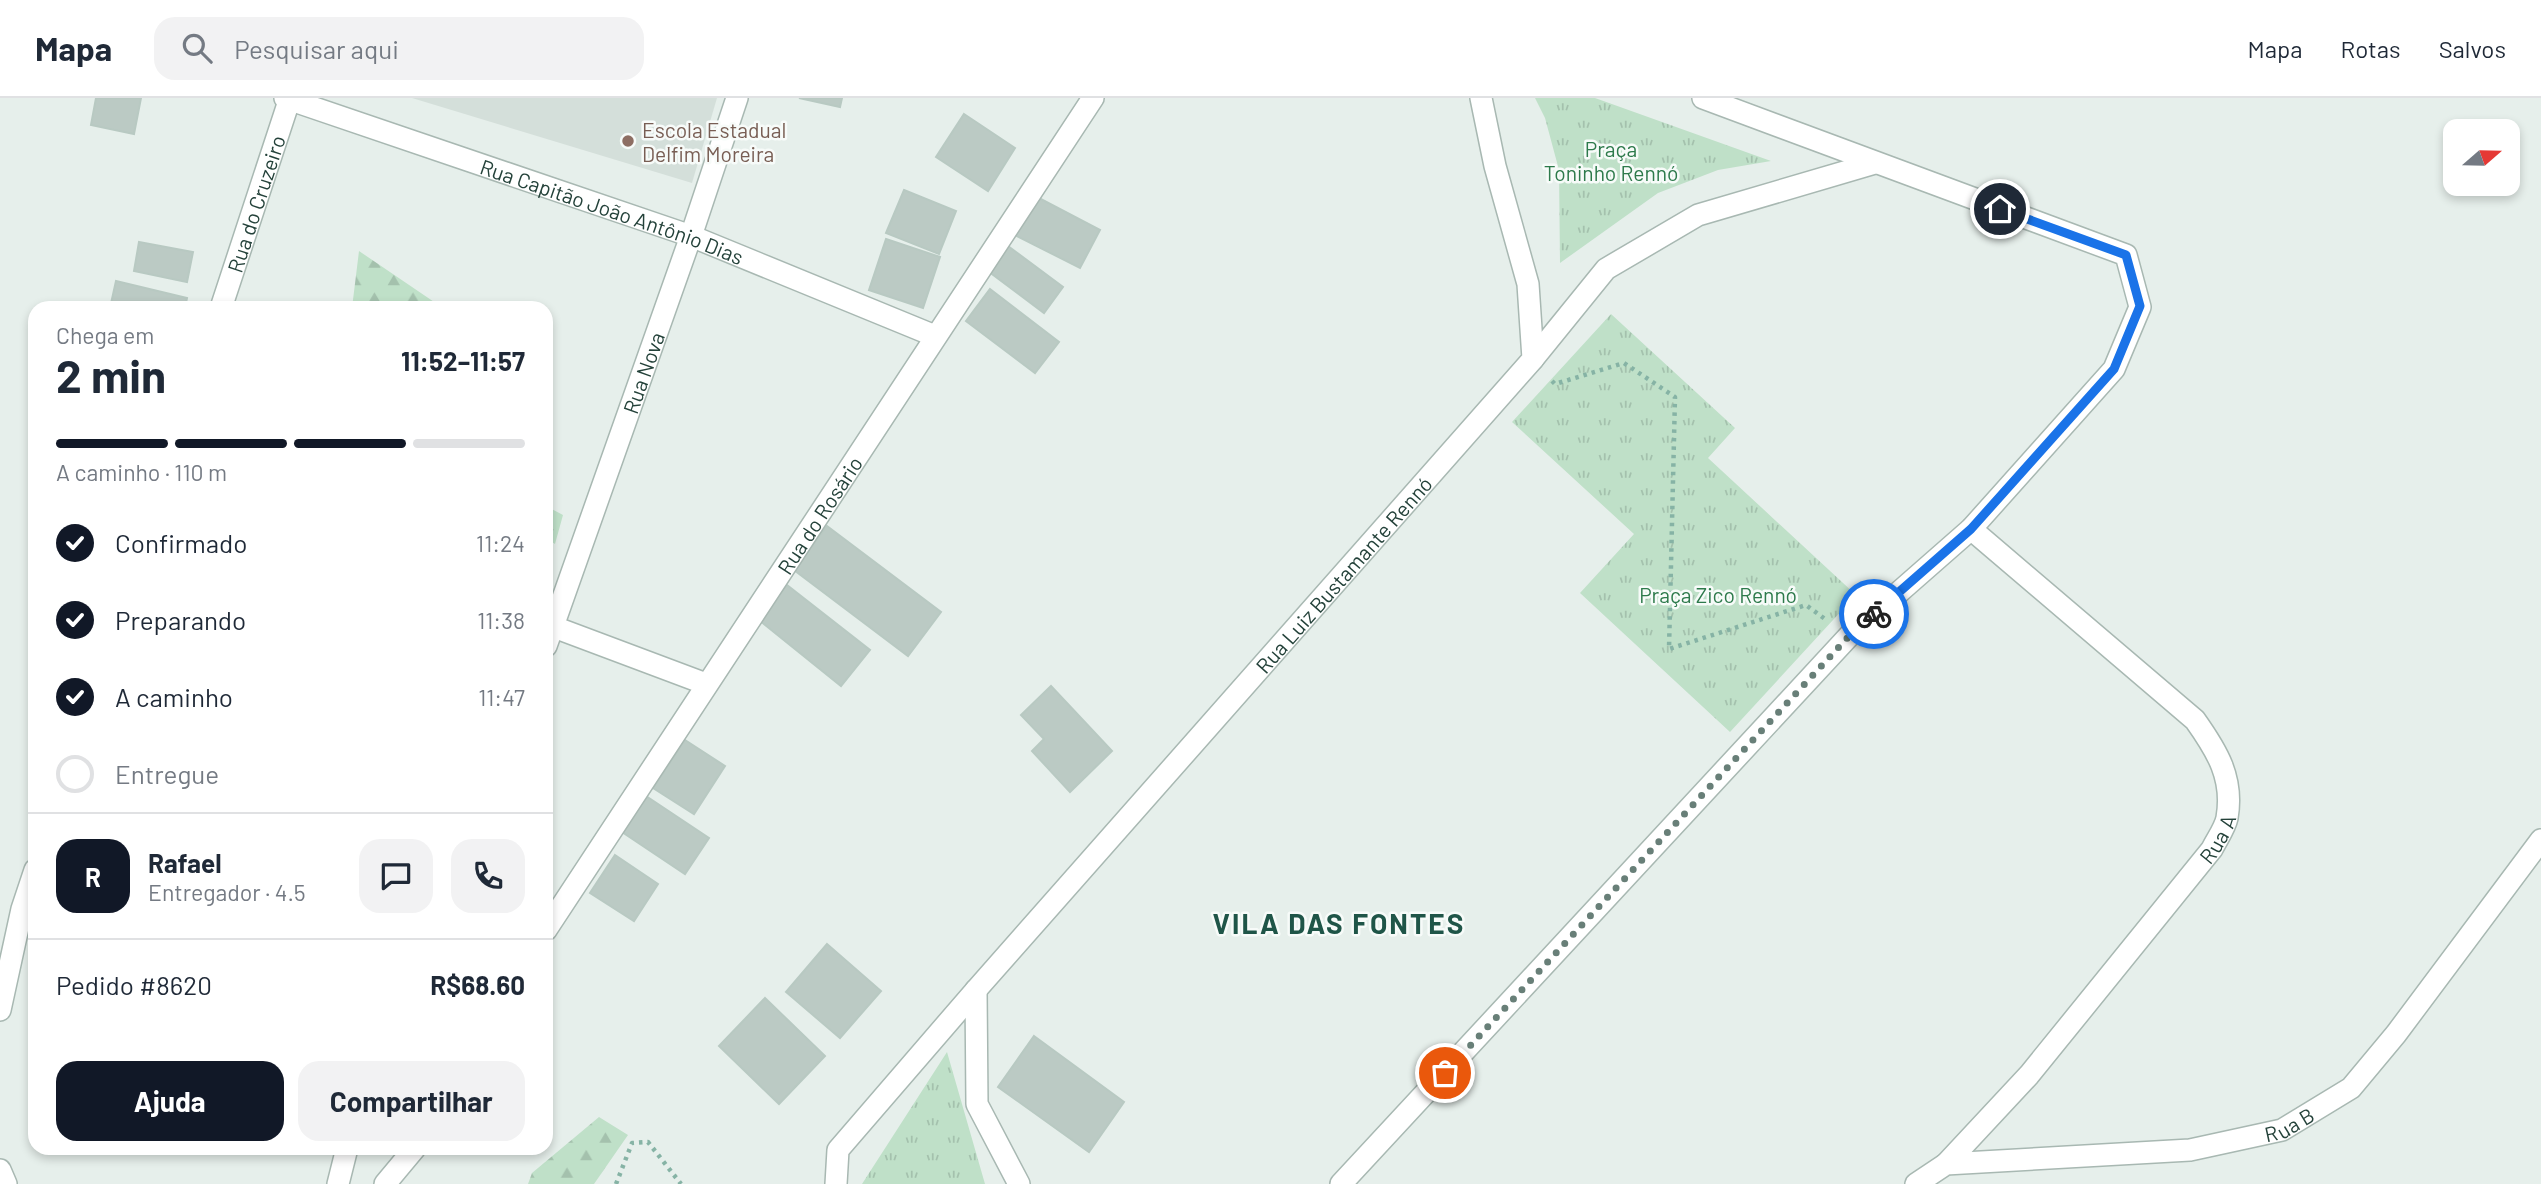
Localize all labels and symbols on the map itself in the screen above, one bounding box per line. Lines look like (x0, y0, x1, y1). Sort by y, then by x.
place label: Escola Estadual Delfim Moreira (642, 117, 786, 166)
north arrow (2443, 119, 2520, 196)
street label: Rua do Cruzeiro (221, 132, 289, 275)
marker: Escola Estadual Delfim Moreira (620, 133, 636, 149)
park label: Praça Toninho Rennó (1544, 136, 1678, 185)
street label: Rua Capitão João Antônio Dias (477, 153, 747, 269)
pin (1970, 179, 2030, 239)
street label: Rua Nova (617, 328, 669, 417)
street label: Rua do Rosário (771, 451, 867, 578)
street label: Rua Luiz Bustamante Rennó (1250, 471, 1436, 678)
courier (1839, 579, 1909, 649)
park label: Praça Zico Rennó (1639, 582, 1797, 607)
street label: Rua A (2193, 811, 2240, 868)
district label: VILA DAS FONTES (1213, 906, 1465, 940)
pin (1415, 1043, 1475, 1103)
street label: Rua B (2262, 1101, 2318, 1146)

